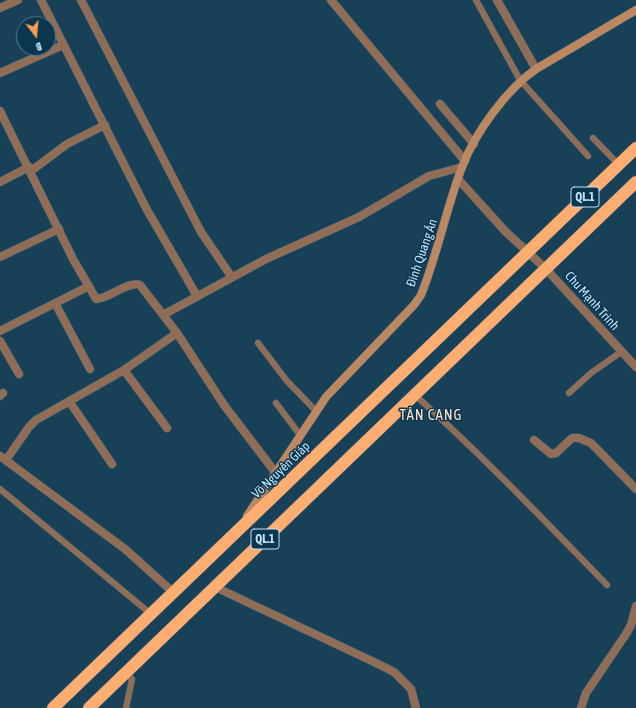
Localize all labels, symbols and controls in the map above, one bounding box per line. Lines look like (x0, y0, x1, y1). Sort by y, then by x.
north arrow (16, 16, 56, 56)
text: B (35, 40, 43, 53)
road number: QL.1 (571, 187, 599, 207)
street label: Đinh Quang Ân (403, 217, 441, 289)
street label: Chu Mạnh Trinh (562, 268, 622, 334)
district label: TÂN CANG (399, 406, 463, 424)
street label: Võ Nguyên Giáp (249, 438, 313, 502)
road number: QL.1 (251, 529, 279, 549)

